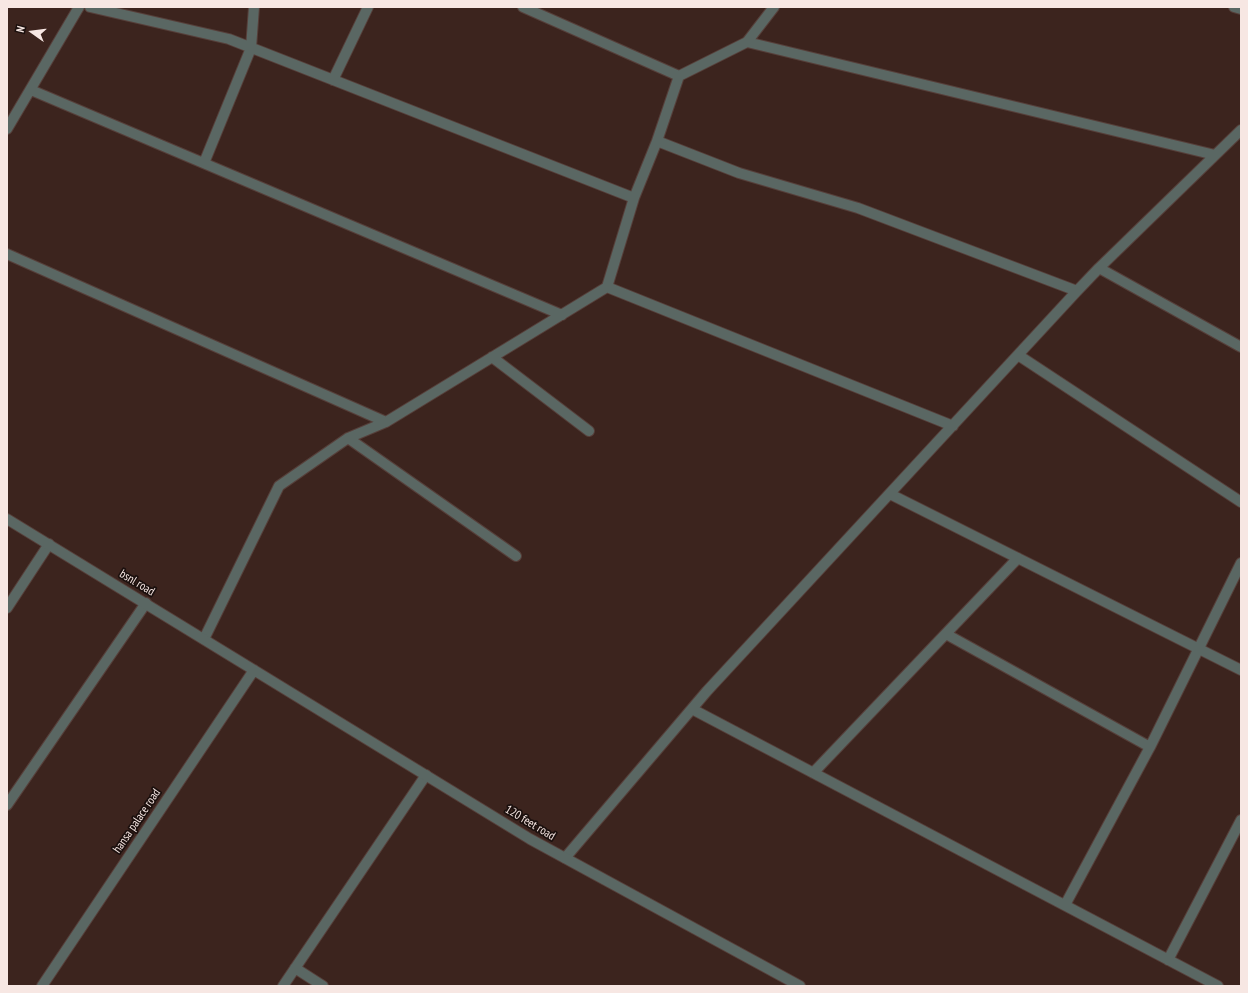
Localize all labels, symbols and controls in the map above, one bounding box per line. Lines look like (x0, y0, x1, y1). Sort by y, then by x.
north arrow (12, 12, 52, 52)
text: N (13, 25, 28, 34)
street label: bsnl road (117, 567, 157, 599)
street label: hansa palace road (110, 786, 164, 856)
street label: 120 feet road (502, 802, 558, 844)

